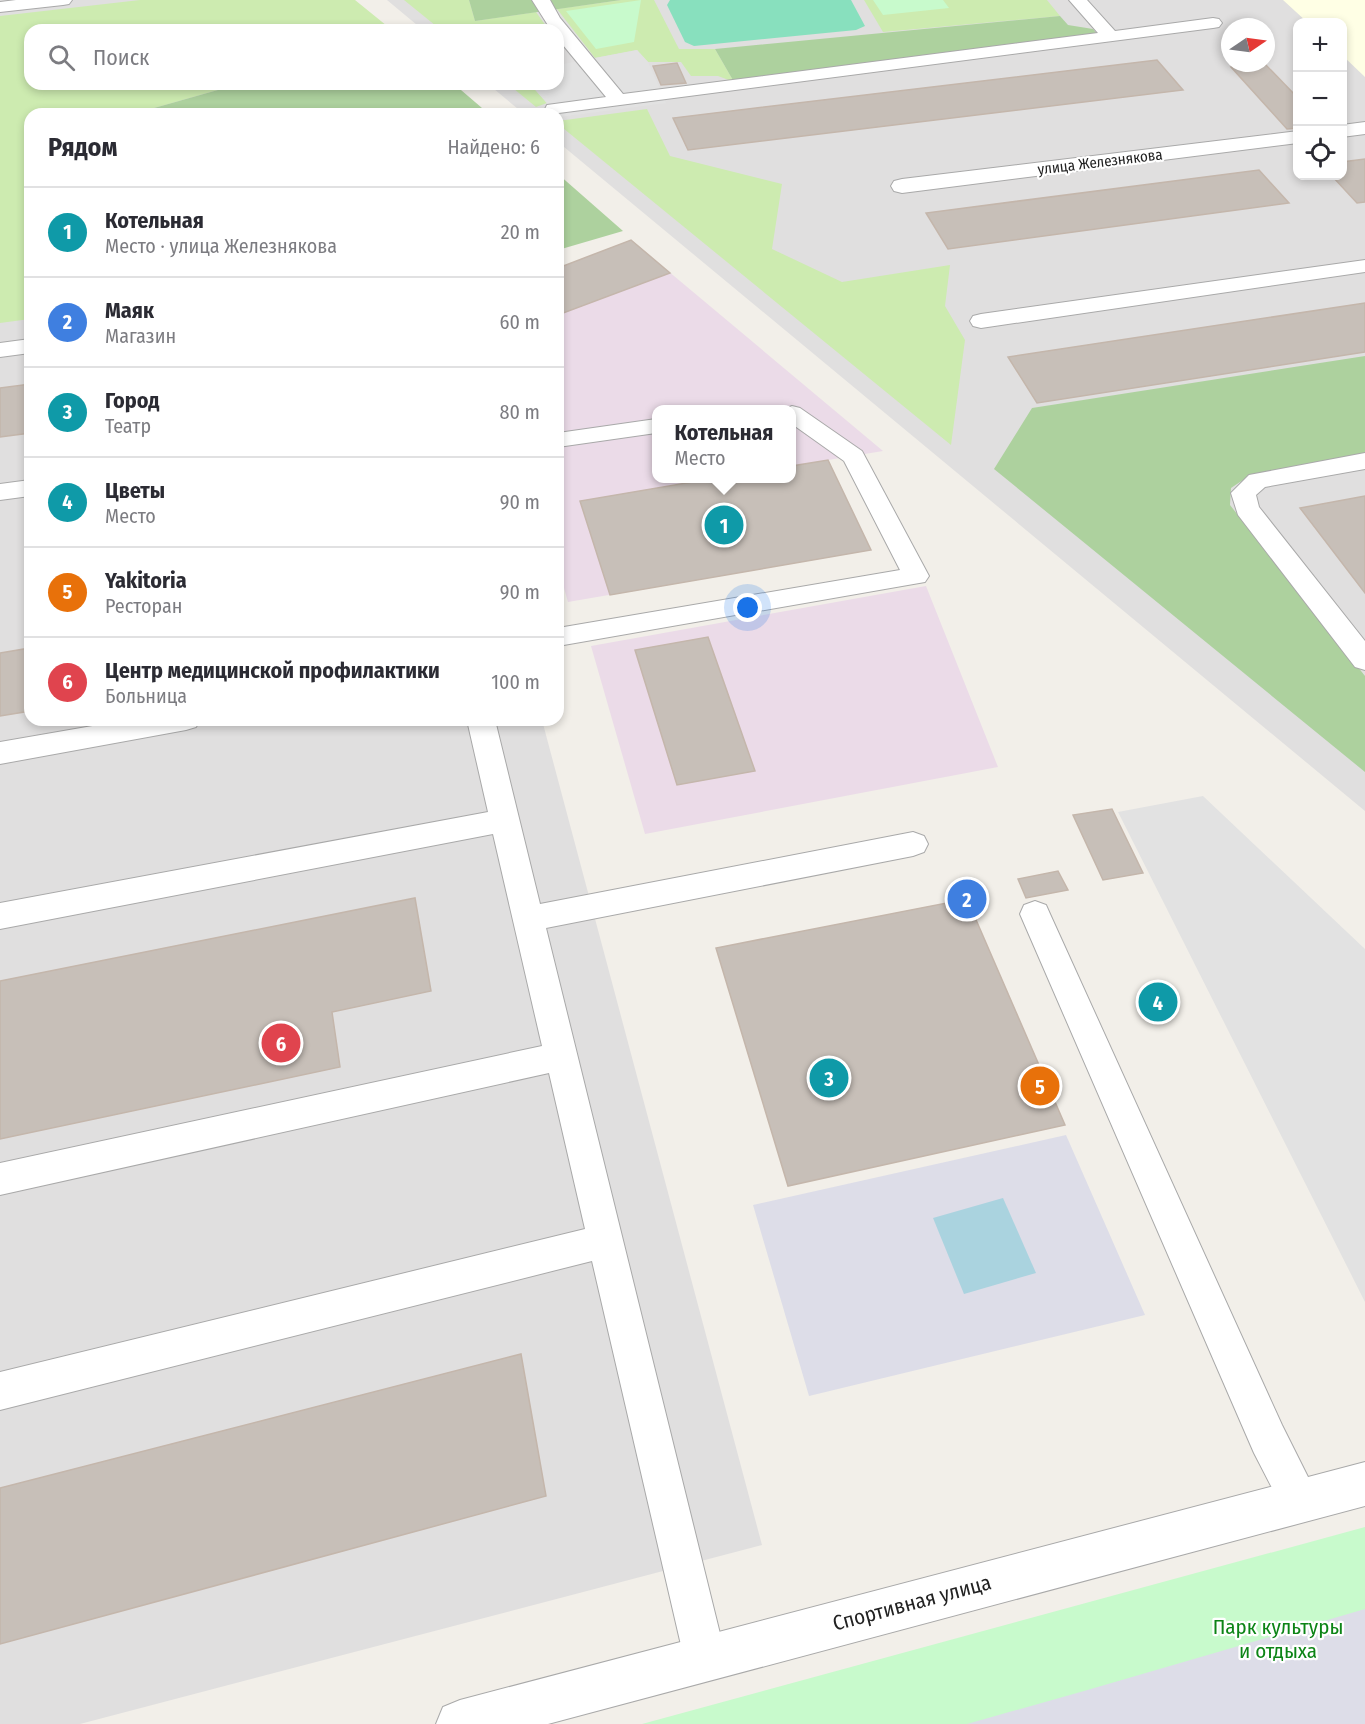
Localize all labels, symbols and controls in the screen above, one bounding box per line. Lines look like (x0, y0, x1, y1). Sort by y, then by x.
north arrow (1221, 18, 1275, 72)
map controls (1293, 18, 1347, 180)
button: + (1293, 18, 1347, 72)
search box (24, 24, 564, 90)
icon: search (45, 41, 78, 74)
text: Поиск (93, 44, 149, 71)
button: − (1293, 72, 1347, 126)
button: locate (1293, 126, 1347, 180)
text: Рядом (48, 132, 117, 163)
text: Найдено: 6 (447, 135, 540, 159)
street label: улица Железнякова (1037, 145, 1163, 179)
text: Котельная (105, 207, 204, 234)
text: 1 (63, 220, 72, 244)
text: 20 m (501, 220, 540, 244)
text: Место · улица Железнякова (105, 234, 337, 258)
text: Маяк (105, 297, 154, 324)
text: 2 (63, 310, 72, 334)
text: 60 m (500, 310, 540, 334)
text: Магазин (105, 324, 176, 348)
text: Город (105, 387, 159, 414)
text: 3 (63, 400, 72, 424)
text: 80 m (500, 400, 540, 424)
popup (652, 405, 796, 483)
text: Театр (105, 414, 151, 438)
text: Котельная (675, 419, 773, 446)
text: Место (675, 446, 725, 470)
text: Цветы (105, 477, 165, 504)
text: 4 (62, 490, 73, 514)
text: 90 m (500, 490, 540, 514)
pin: 1 (704, 502, 744, 548)
text: Место (105, 504, 156, 528)
text: Yakitoria (105, 567, 187, 594)
text: 5 (63, 580, 72, 604)
text: 90 m (500, 580, 540, 604)
your location (733, 593, 762, 622)
text: Ресторан (105, 594, 182, 618)
text: Центр медицинской профилактики (105, 657, 440, 684)
text: 6 (62, 670, 73, 694)
text: 100 m (491, 670, 540, 694)
text: Больница (105, 684, 187, 708)
pin: 2 (948, 876, 986, 922)
pin: 4 (1138, 980, 1178, 1024)
pin: 6 (262, 1020, 300, 1066)
pin: 3 (810, 1056, 848, 1100)
pin: 5 (1020, 1064, 1060, 1108)
street label: Спортивная улица (830, 1569, 994, 1637)
park label: Парк культуры и отдыха (1213, 1614, 1343, 1664)

